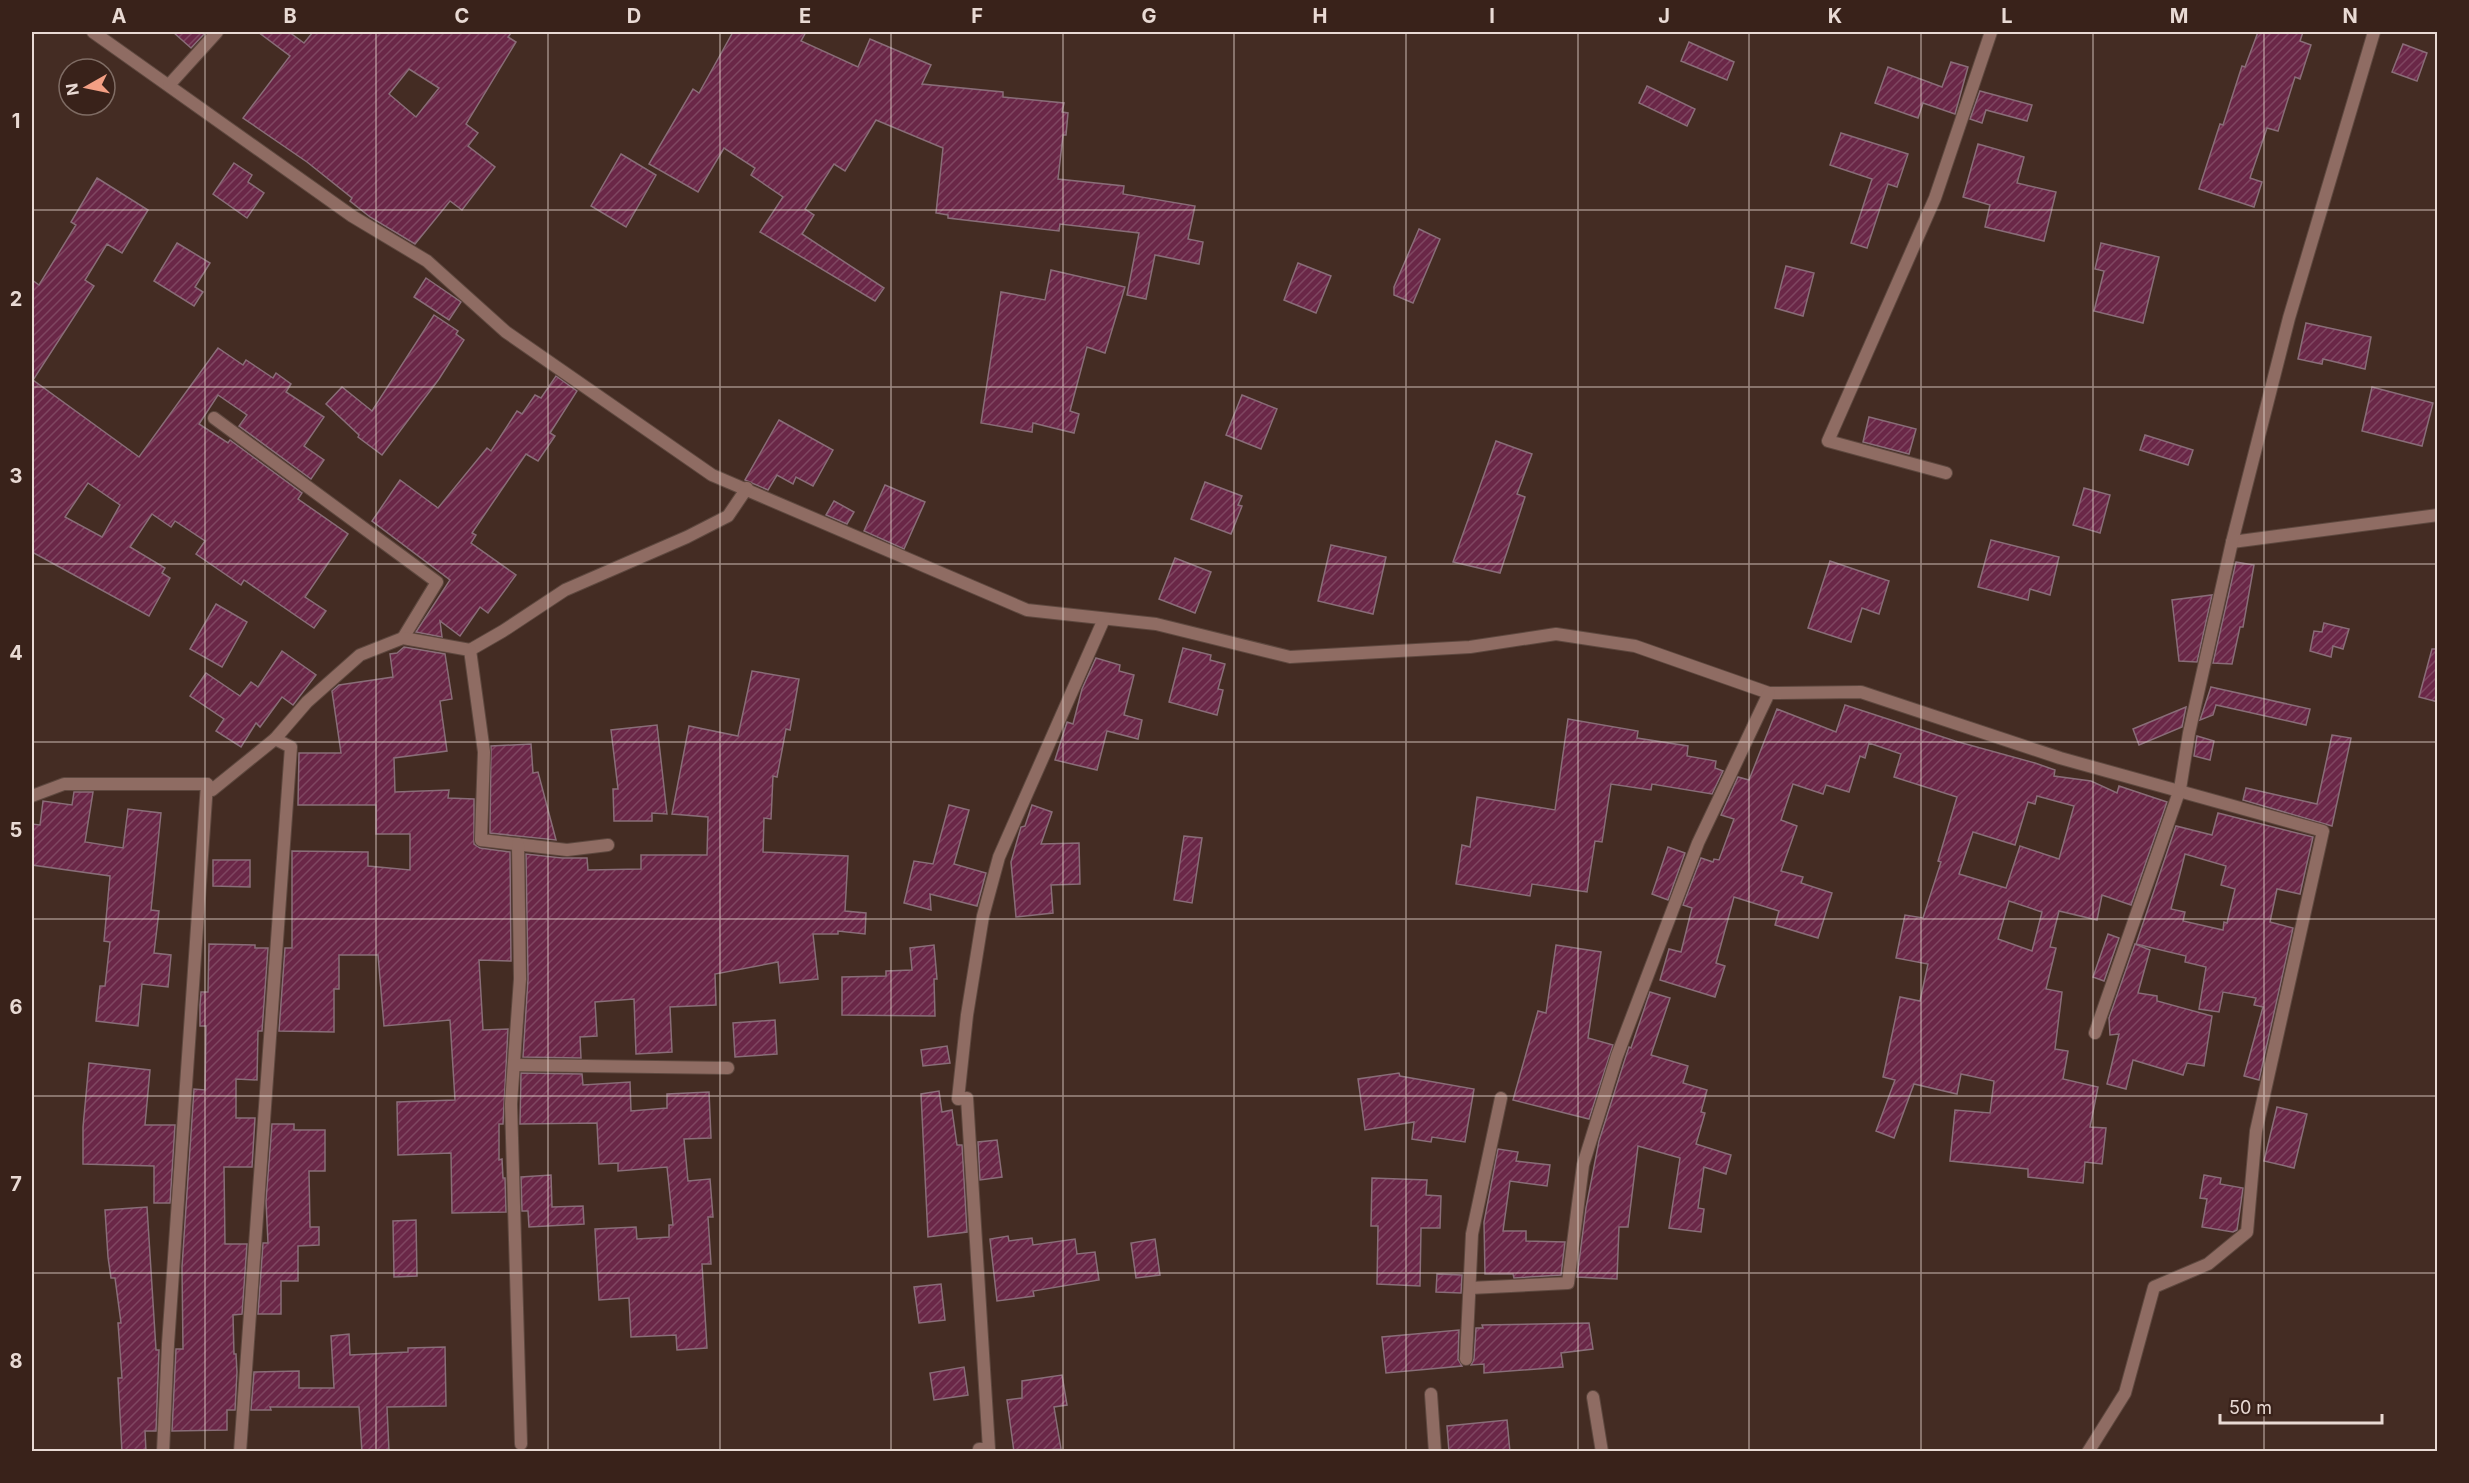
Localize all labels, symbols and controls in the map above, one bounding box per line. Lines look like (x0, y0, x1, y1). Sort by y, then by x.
text: A (112, 4, 127, 28)
text: B (283, 4, 297, 28)
text: C (455, 4, 469, 28)
text: D (627, 4, 641, 28)
text: E (799, 4, 811, 28)
text: F (971, 4, 983, 28)
text: G (1141, 4, 1157, 28)
text: H (1313, 4, 1327, 28)
text: I (1489, 4, 1495, 28)
text: J (1658, 4, 1670, 28)
text: K (1828, 4, 1842, 28)
text: L (2001, 4, 2013, 28)
text: M (2170, 4, 2188, 28)
text: N (2342, 4, 2358, 28)
north arrow (57, 57, 117, 117)
text: N (61, 82, 83, 97)
text: 1 (12, 109, 20, 133)
text: 2 (10, 287, 22, 311)
text: 3 (10, 464, 22, 488)
text: 4 (9, 641, 23, 665)
text: 5 (10, 818, 22, 842)
text: 6 (10, 995, 23, 1019)
text: 7 (10, 1172, 22, 1196)
text: 8 (9, 1349, 23, 1373)
scale bar (2220, 1387, 2382, 1425)
text: 50 m (2229, 1397, 2272, 1418)

